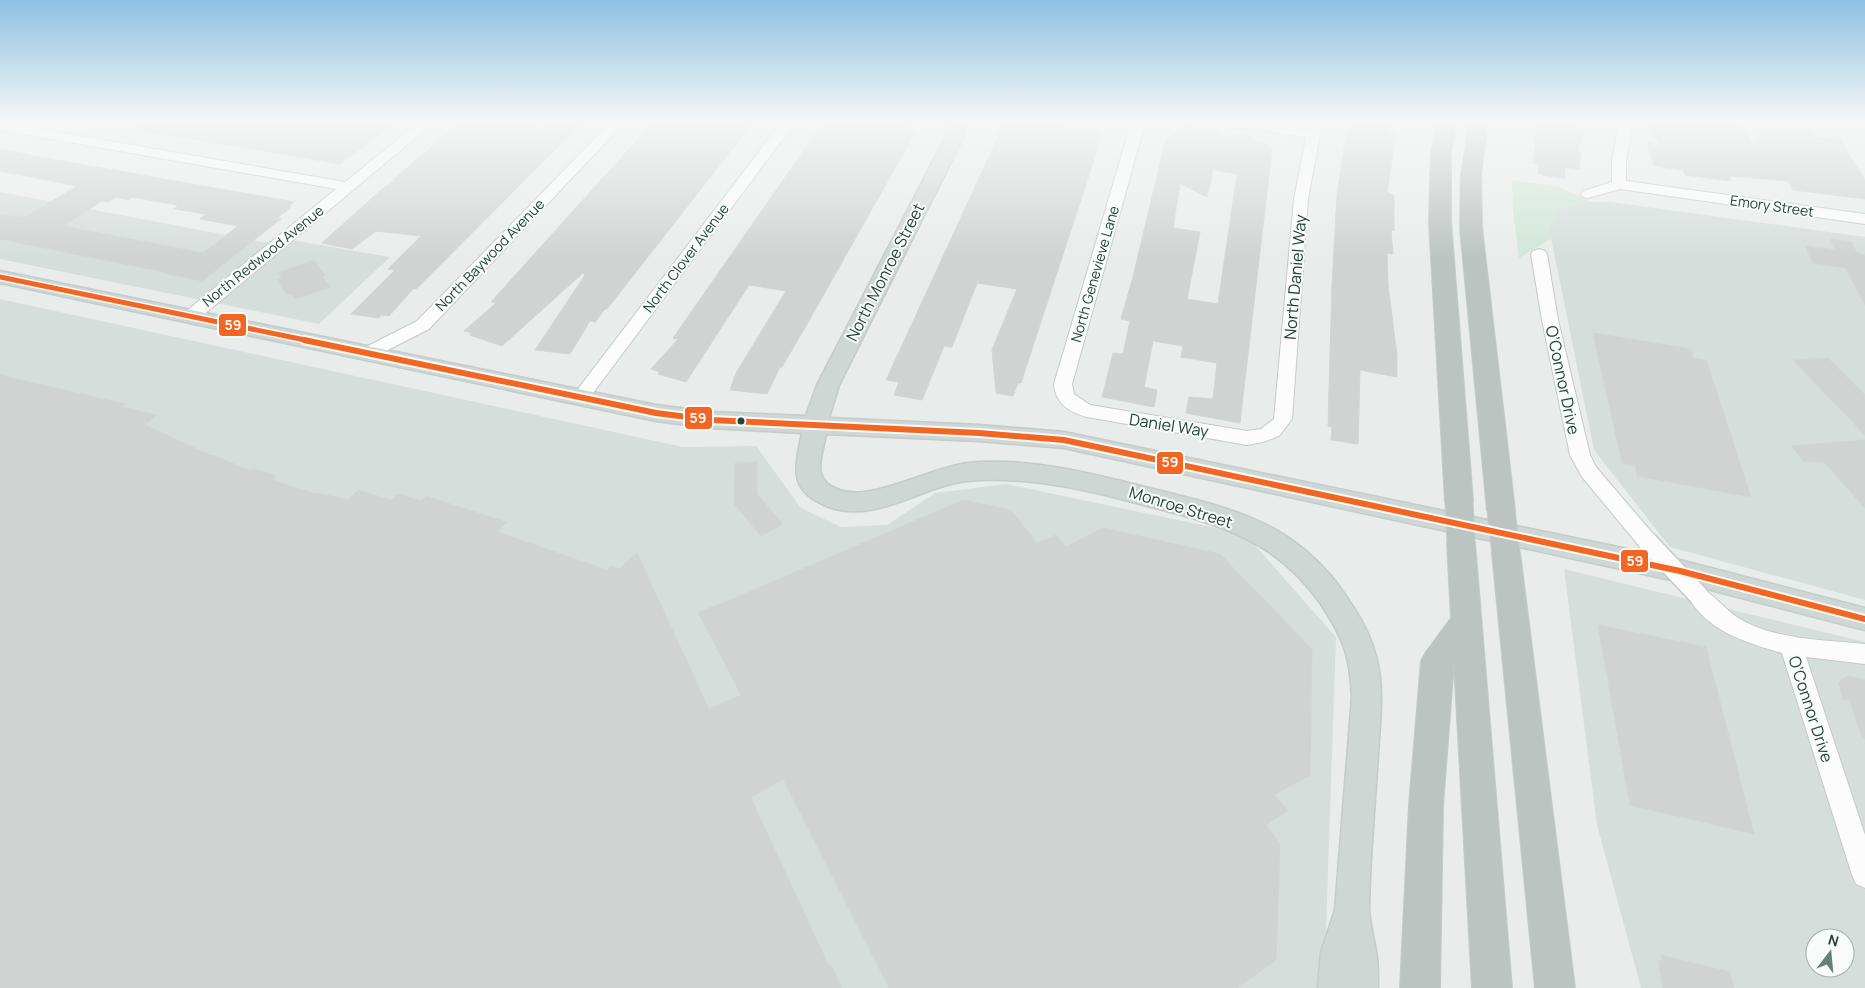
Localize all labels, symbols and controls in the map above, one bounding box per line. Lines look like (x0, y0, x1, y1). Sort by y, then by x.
street label: Emory Street (1729, 190, 1816, 221)
street label: North Baywood Avenue (431, 194, 548, 315)
street label: North Clover Avenue (638, 199, 733, 316)
street label: North Monroe Street (841, 199, 929, 345)
street label: North Redwood Avenue (198, 201, 327, 311)
street label: North Genevieve Lane (1066, 203, 1123, 344)
street label: North Daniel Way (1279, 213, 1311, 341)
line badge: 59 (218, 313, 247, 337)
text: 59 (225, 315, 241, 334)
street label: O’Connor Drive (1541, 324, 1585, 436)
line badge: 59 (684, 406, 713, 430)
text: 59 (690, 408, 706, 427)
street label: Daniel Way (1128, 408, 1211, 442)
unlabelled marker (736, 416, 746, 426)
line badge: 59 (1156, 451, 1184, 475)
text: 59 (1162, 452, 1178, 471)
street label: Monroe Street (1127, 481, 1235, 533)
line badge: 59 (1620, 549, 1649, 573)
text: 59 (1627, 551, 1643, 570)
street label: O’Connor Drive (1783, 653, 1839, 765)
north arrow (1805, 928, 1855, 978)
text: N (1826, 930, 1841, 951)

